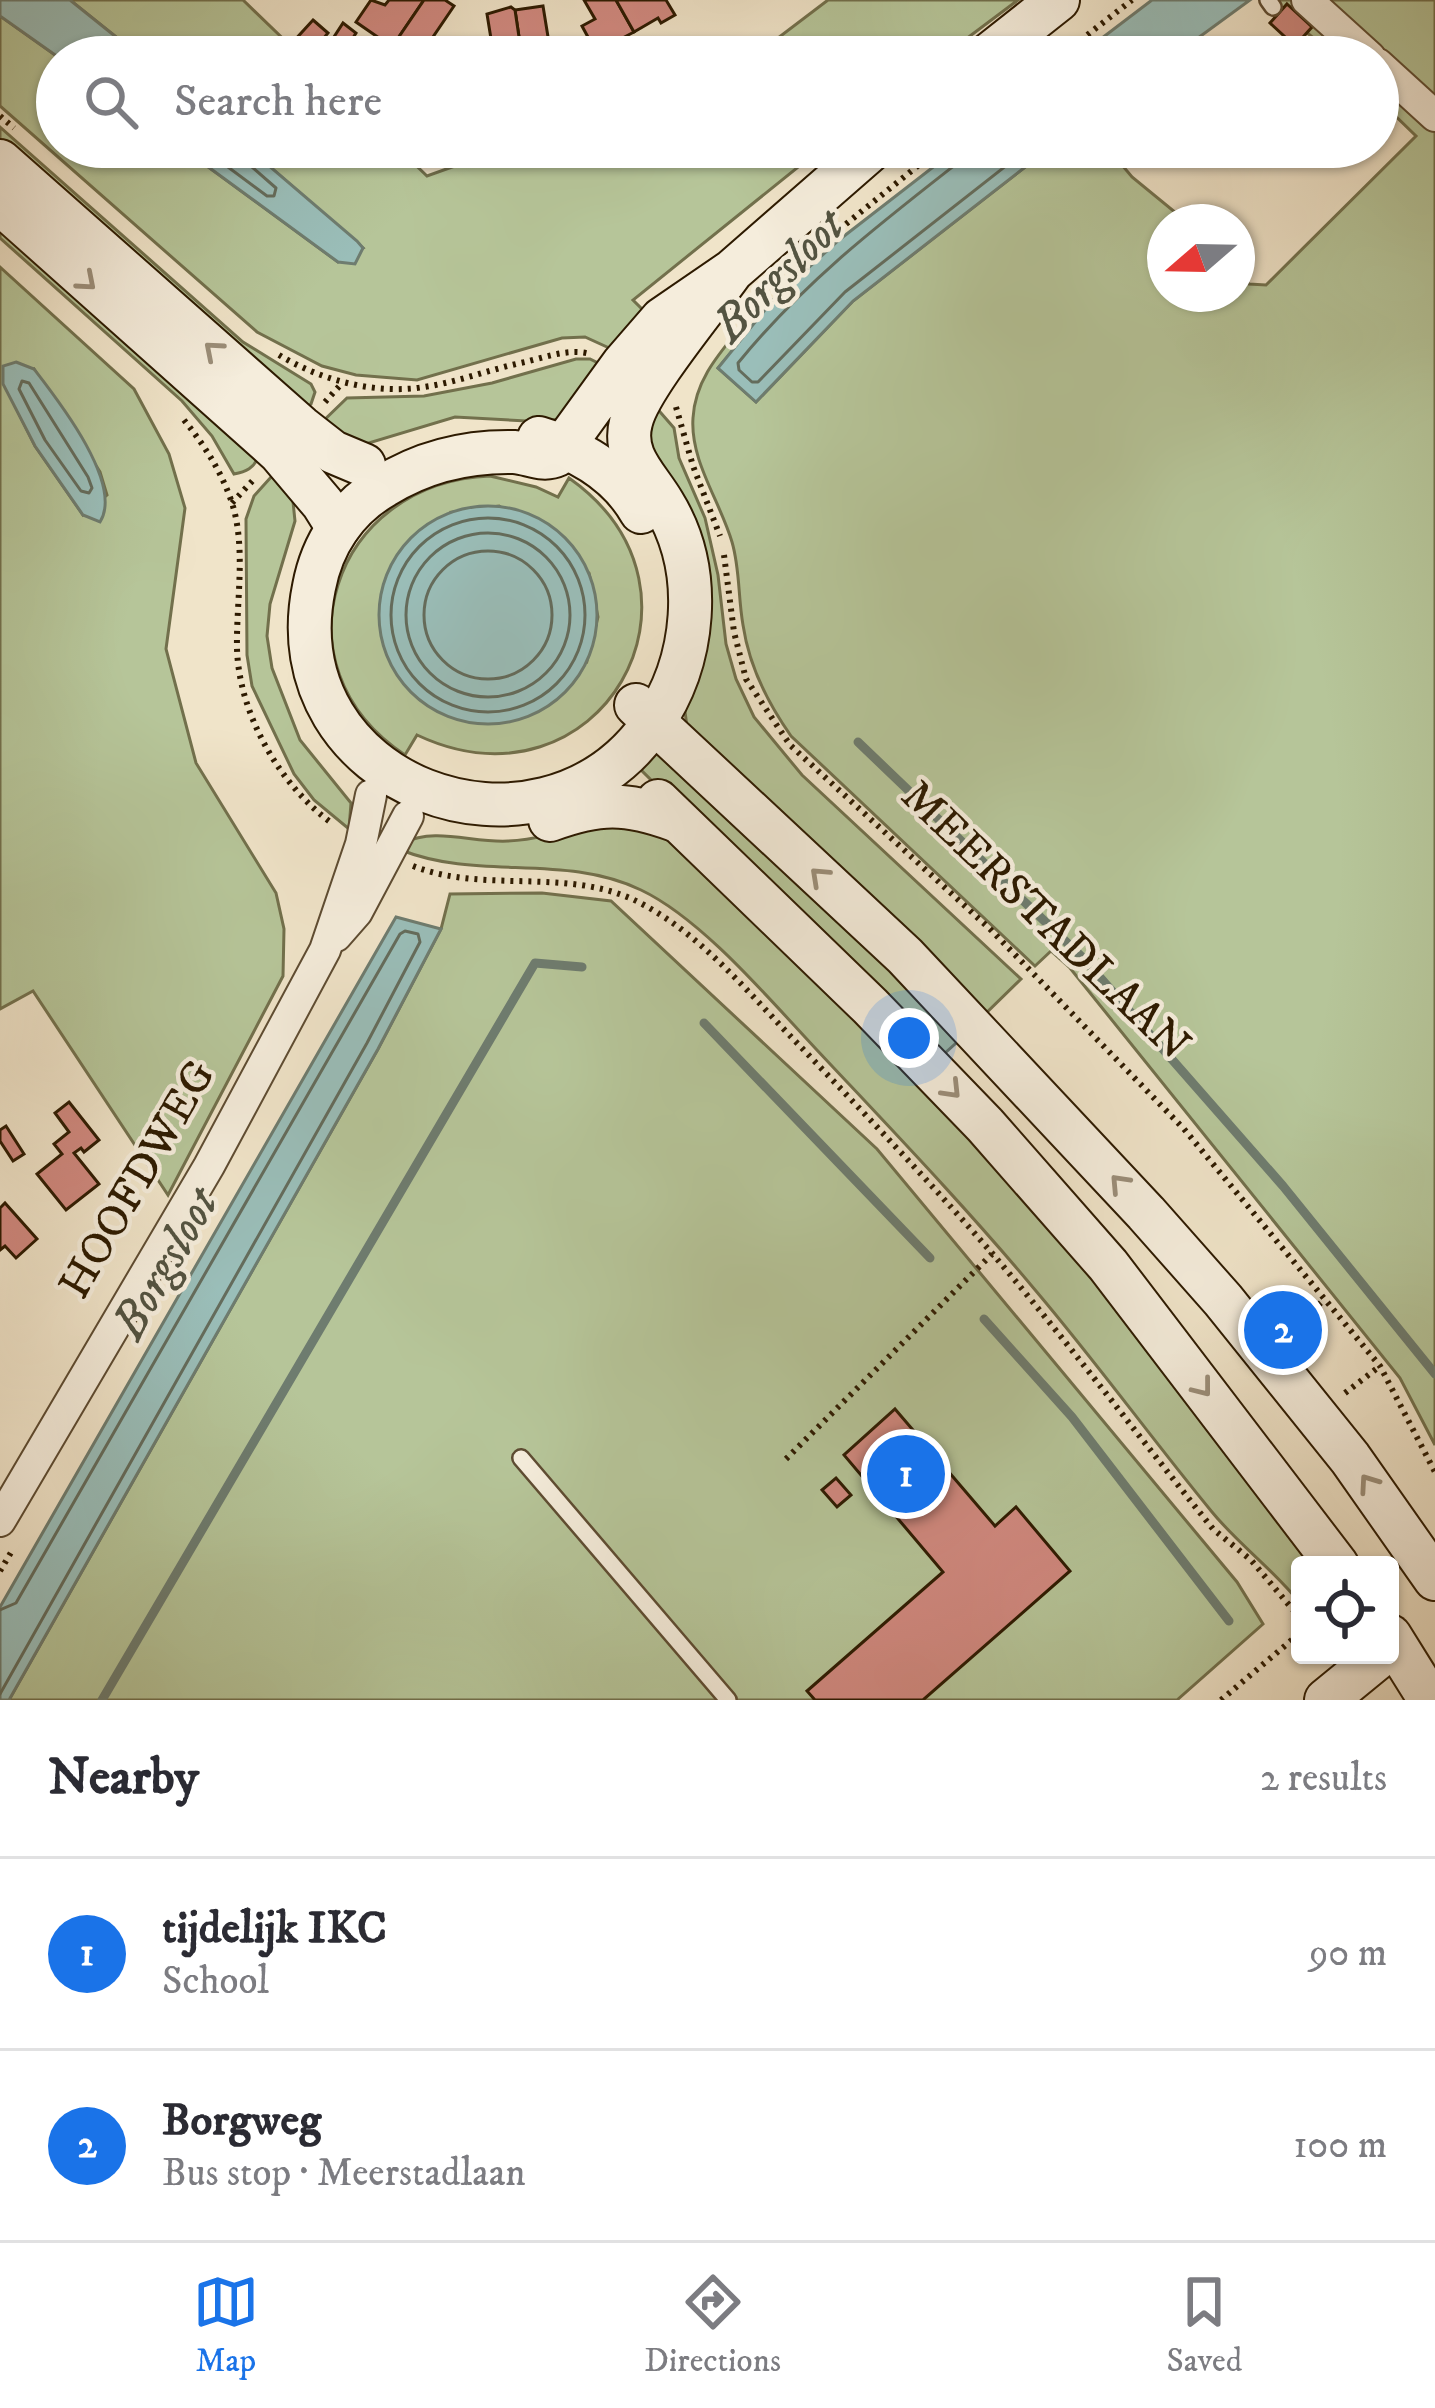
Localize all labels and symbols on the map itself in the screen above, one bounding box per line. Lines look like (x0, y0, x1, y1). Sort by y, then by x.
water label: Borgsloot (699, 195, 860, 356)
north arrow (1147, 204, 1255, 312)
one-way arrow (73, 268, 94, 289)
one-way arrow (205, 343, 227, 365)
street label: MEERSTADLAAN (889, 769, 1201, 1073)
one-way arrow (812, 869, 833, 890)
your location (879, 1008, 939, 1068)
street label: HOOFDWEG (47, 1051, 229, 1309)
one-way arrow (937, 1076, 959, 1098)
water label: Borgsloot (98, 1175, 235, 1351)
one-way arrow (1112, 1176, 1133, 1197)
pin: 2 (1244, 1285, 1322, 1375)
one-way arrow (1189, 1374, 1210, 1396)
pin: 1 (867, 1429, 945, 1519)
one-way arrow (1360, 1474, 1382, 1496)

